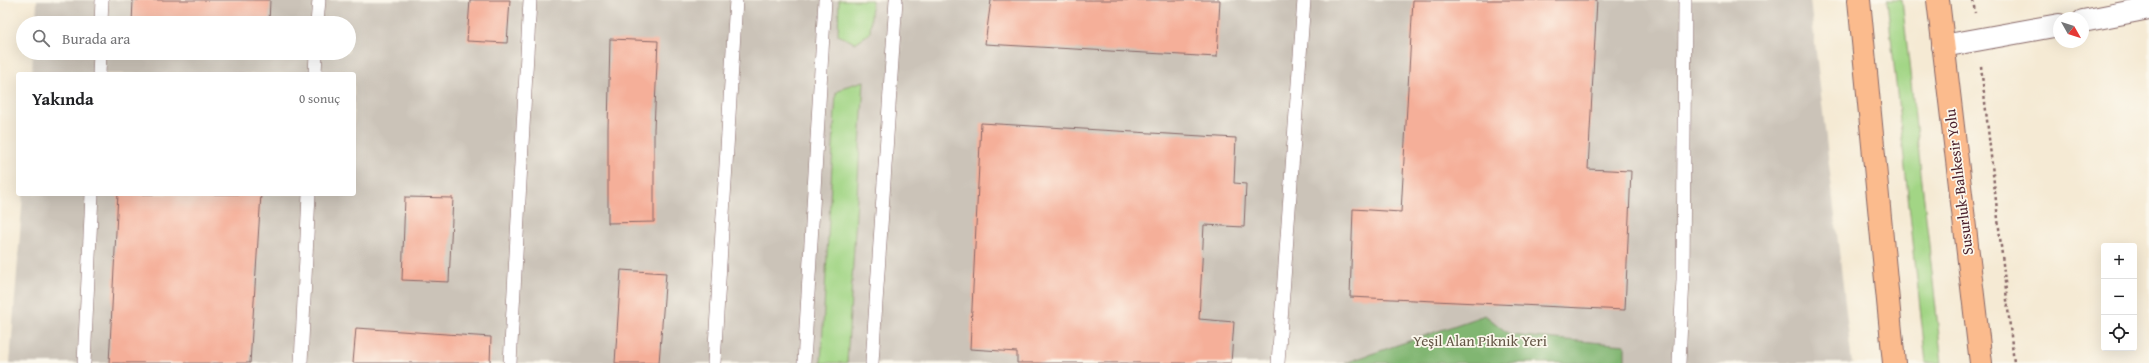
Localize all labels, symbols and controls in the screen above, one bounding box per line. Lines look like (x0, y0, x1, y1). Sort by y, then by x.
north arrow (2053, 12, 2089, 48)
search box (16, 16, 356, 60)
icon: search (30, 27, 52, 49)
text: Burada ara (62, 28, 130, 49)
text: Yakında (32, 86, 94, 111)
text: 0 sonuç (299, 89, 340, 108)
street label: Susurluk-Balıkesir Yolu (1939, 107, 1978, 256)
map controls (2101, 243, 2137, 351)
button: + (2101, 243, 2137, 279)
button: − (2101, 279, 2137, 315)
button: locate (2101, 315, 2137, 351)
park label: Yeşil Alan Piknik Yeri (1413, 330, 1547, 351)

